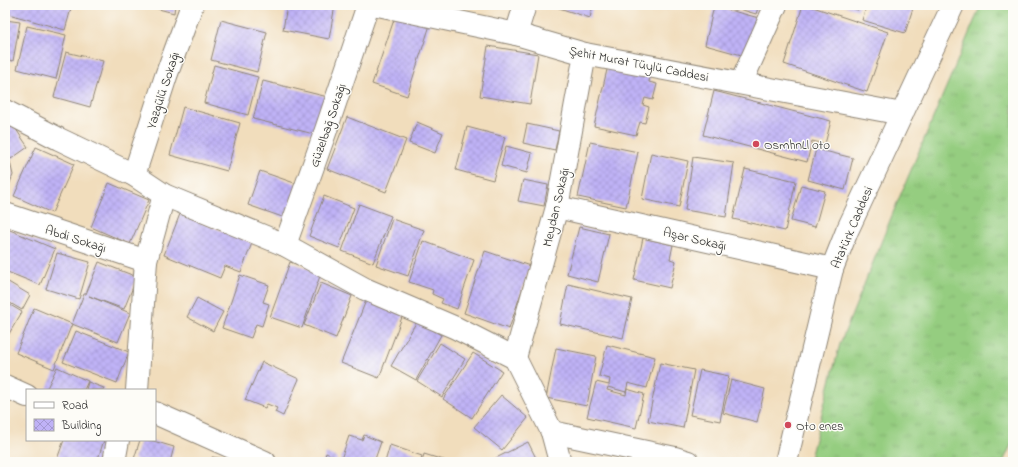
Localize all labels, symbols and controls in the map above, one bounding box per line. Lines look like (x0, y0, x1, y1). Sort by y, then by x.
street label: Şehit Murat Tüylü Caddesi (567, 42, 710, 88)
street label: Yazgülü Sokağı (142, 49, 186, 132)
street label: Güzelbağ Sokağı (305, 81, 353, 170)
place label: OsmhnLl oto (764, 136, 830, 155)
marker: OsmhnLl oto (751, 139, 761, 149)
street label: Meydan Sokağı (538, 166, 576, 249)
street label: Atatürk Caddesi (827, 184, 878, 272)
street label: Abdi Sokağı (42, 221, 109, 259)
street label: Aşar Sokağı (661, 223, 728, 257)
legend (26, 389, 156, 441)
text: Road (62, 397, 88, 415)
text: Building (61, 417, 101, 436)
place label: Oto enes (796, 417, 844, 436)
marker: Oto enes (783, 420, 793, 430)

